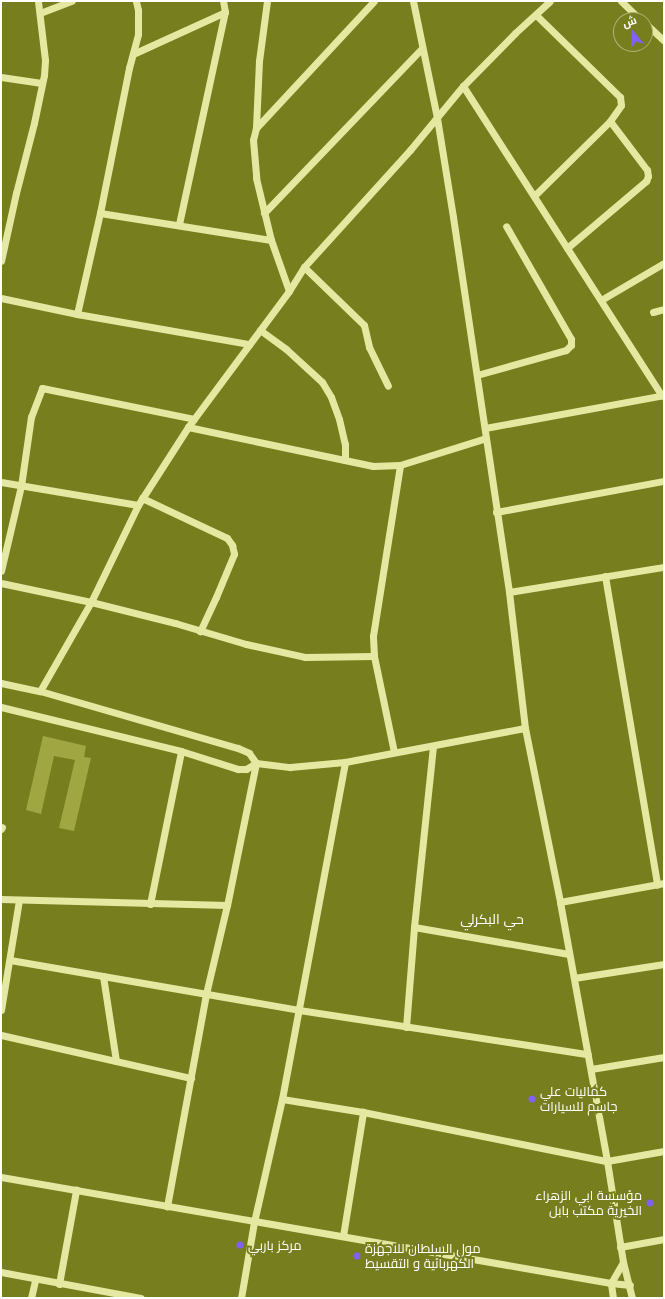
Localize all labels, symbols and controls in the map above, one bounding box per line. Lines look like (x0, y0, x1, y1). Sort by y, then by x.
north arrow (613, 12, 653, 52)
text: ش (621, 13, 638, 30)
district label: حي البكرلي (460, 911, 524, 927)
place label: كماليات علي جاسم للسيارات (540, 1084, 618, 1115)
marker: كماليات علي جاسم للسيارات (527, 1094, 537, 1104)
place label: مؤسسة ابي الزهراء الخيرية مكتب بابل (535, 1188, 642, 1219)
marker: مؤسسة ابي الزهراء الخيرية مكتب بابل (645, 1198, 655, 1208)
place label: مركز باربي (248, 1237, 302, 1253)
marker: مركز باربي (235, 1240, 245, 1250)
place label: مول السلطان للاجهزة الكهربائية و التقسيط (365, 1241, 481, 1272)
marker: مول السلطان للاجهزة الكهربائية و التقسيط (352, 1251, 362, 1261)

